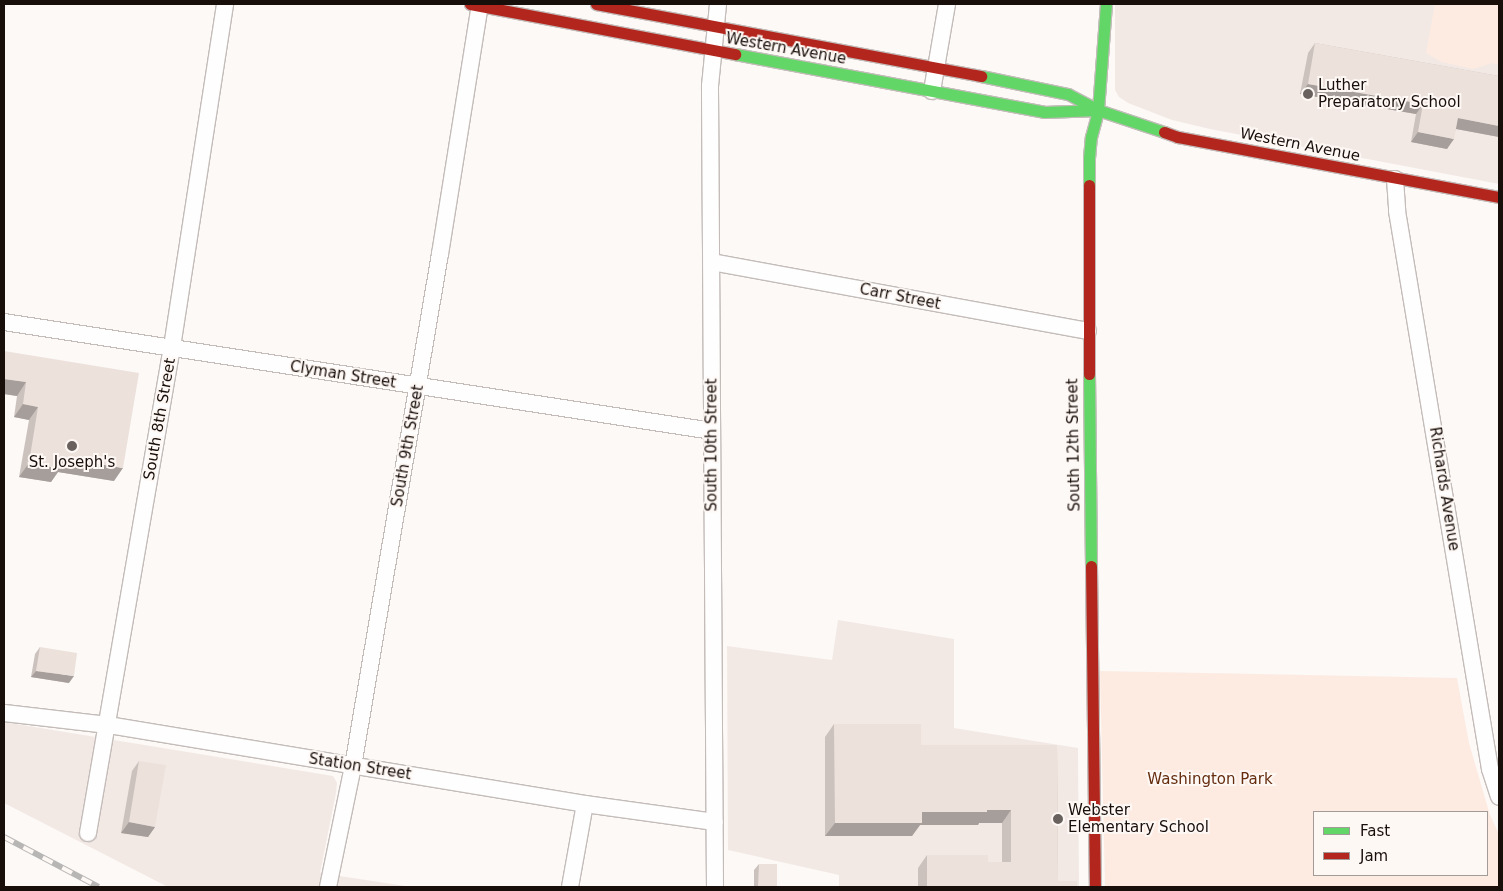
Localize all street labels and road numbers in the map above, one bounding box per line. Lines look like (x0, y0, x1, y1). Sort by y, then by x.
street label: Western Avenue (724, 30, 848, 68)
street label: Western Avenue (1238, 125, 1362, 165)
street label: Carr Street (858, 280, 942, 314)
street label: South 8th Street (140, 357, 180, 481)
street label: Clyman Street (289, 358, 397, 392)
street label: South 10th Street (703, 378, 721, 512)
street label: South 12th Street (1064, 378, 1084, 512)
street label: South 9th Street (388, 384, 428, 508)
street label: Richards Avenue (1425, 426, 1463, 552)
street label: Station Street (307, 750, 413, 784)

